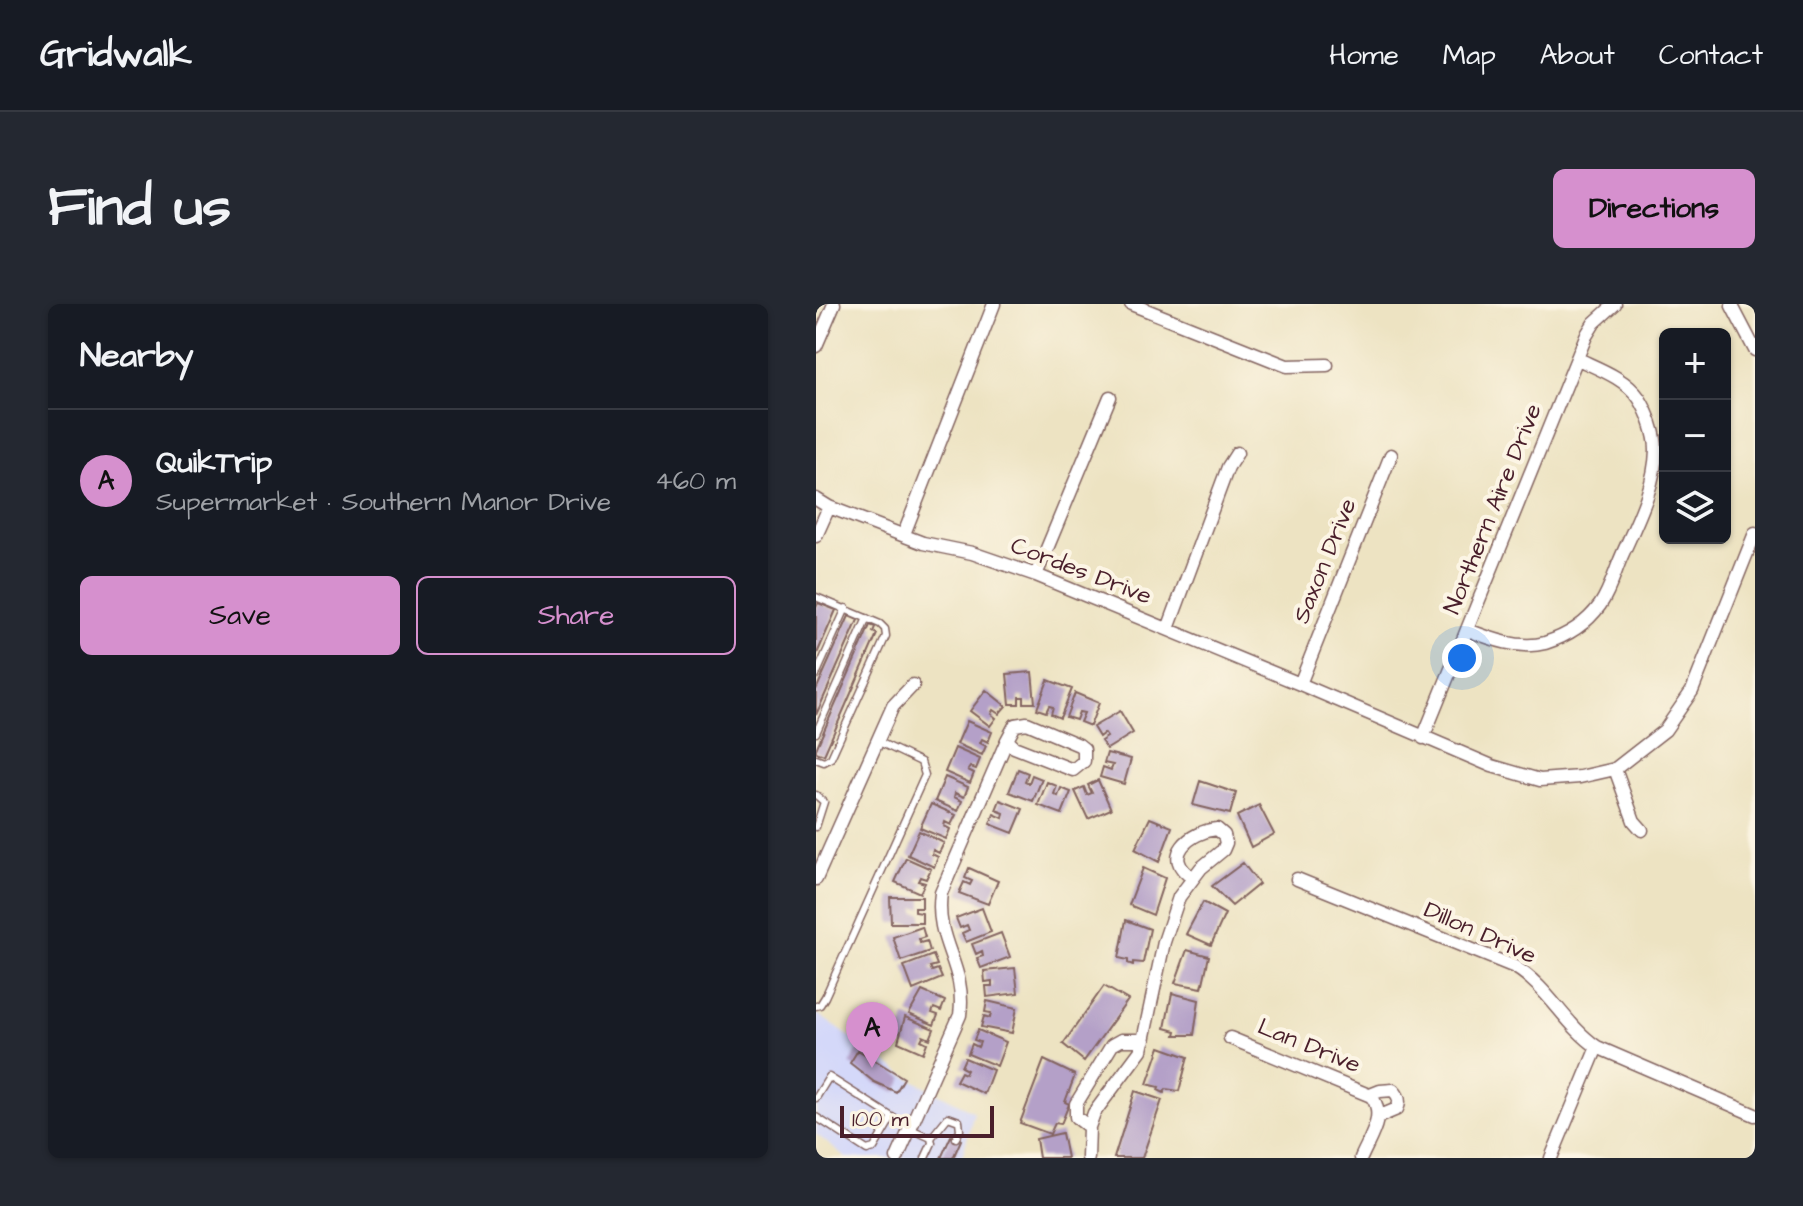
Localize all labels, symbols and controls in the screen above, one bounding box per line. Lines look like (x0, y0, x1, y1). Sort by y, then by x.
text: Gridwalk (40, 29, 192, 81)
text: Home (1329, 36, 1399, 75)
text: Map (1443, 36, 1496, 75)
text: About (1540, 36, 1615, 75)
text: Contact (1659, 36, 1763, 75)
text: Find us (48, 169, 231, 247)
button: Directions (1553, 169, 1755, 248)
map controls (1659, 328, 1731, 544)
button: + (1659, 328, 1731, 400)
text: Nearby (80, 332, 194, 380)
street label: Northern Aire Drive (1435, 399, 1551, 619)
button: − (1659, 400, 1731, 472)
text: QuikTrip (156, 442, 272, 484)
text: A (98, 463, 114, 499)
text: 460 m (655, 463, 736, 499)
button: layers (1659, 472, 1731, 544)
text: Supermarket · Southern Manor Drive (156, 484, 611, 520)
street label: Saxon Drive (1285, 493, 1365, 629)
street label: Cordes Drive (1006, 529, 1156, 613)
button: Save (80, 576, 400, 655)
button: Share (416, 576, 736, 655)
your location (1442, 638, 1482, 678)
street label: Dillon Drive (1418, 893, 1542, 973)
pin: A (846, 1002, 898, 1068)
street label: Lan Drive (1252, 1010, 1366, 1082)
scale bar (840, 1102, 994, 1138)
text: 100 m (852, 1104, 909, 1135)

